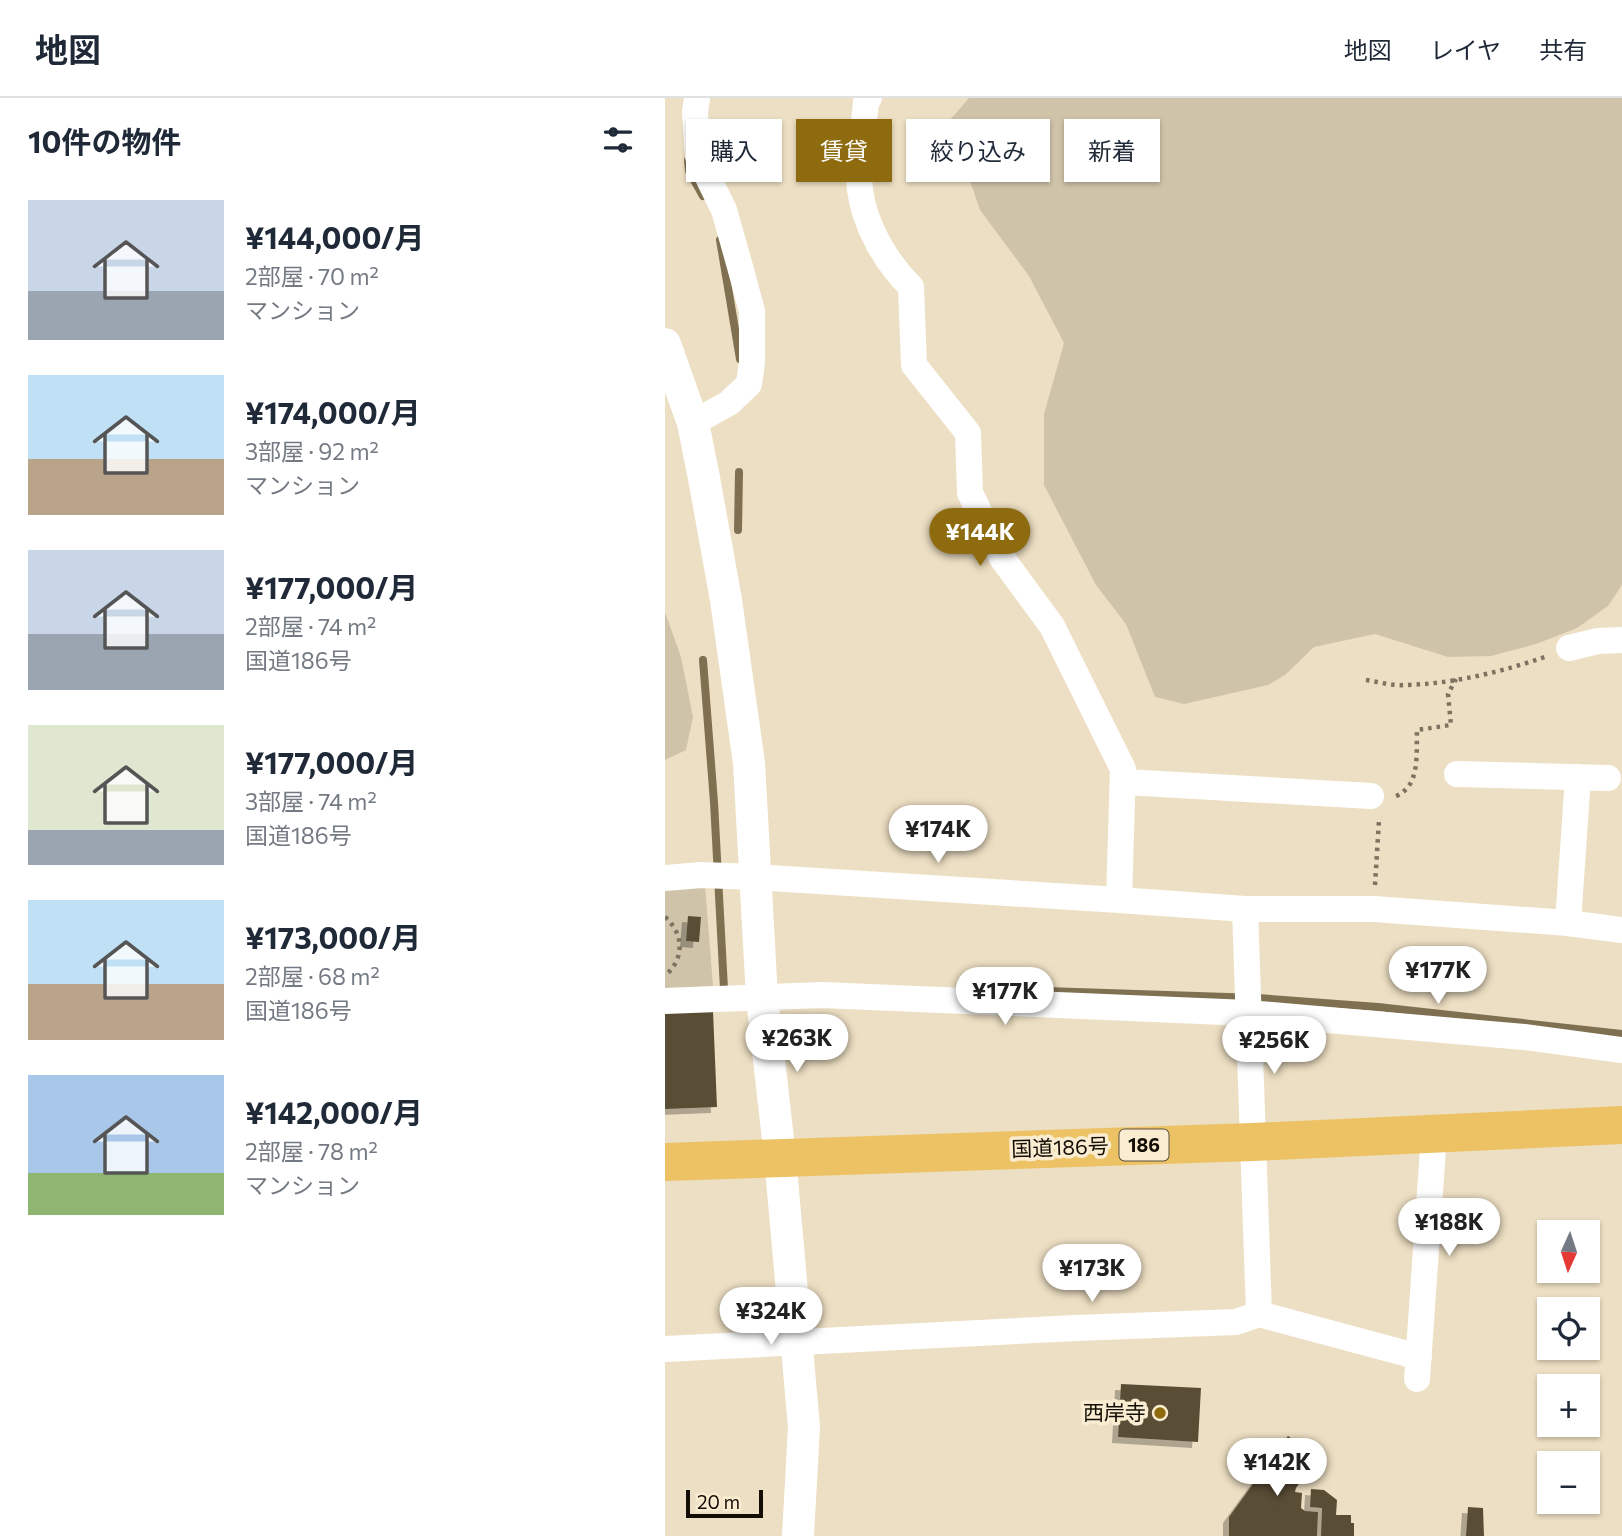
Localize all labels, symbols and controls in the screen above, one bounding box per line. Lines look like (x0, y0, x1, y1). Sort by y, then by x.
text: 地図 (35, 28, 101, 69)
text: 地図 (1344, 35, 1392, 64)
text: レイヤ (1430, 35, 1501, 64)
text: 共有 (1539, 35, 1587, 64)
chip: 購入 (686, 119, 782, 182)
chip: 賃貸 (796, 119, 892, 182)
chip: 絞り込み (906, 119, 1050, 182)
chip: 新着 (1064, 119, 1160, 182)
icon: filters (599, 121, 637, 159)
text: 10件の物件 (28, 122, 182, 159)
text: ¥144,000/月 (245, 218, 424, 255)
icon: home (84, 228, 168, 312)
text: 2部屋 · 70 m² (245, 262, 379, 290)
text: マンション (245, 296, 360, 324)
text: ¥174,000/月 (245, 393, 421, 430)
icon: home (84, 403, 168, 487)
text: 3部屋 · 92 m² (245, 437, 379, 465)
text: マンション (245, 471, 360, 499)
pin: ¥144K (931, 508, 1029, 568)
text: ¥144K (945, 517, 1015, 545)
text: ¥177,000/月 (245, 568, 418, 605)
icon: home (84, 578, 168, 662)
text: 2部屋 · 74 m² (245, 612, 376, 640)
text: 国道186号 (245, 646, 352, 674)
text: ¥177,000/月 (245, 743, 418, 780)
icon: home (84, 753, 168, 837)
text: 3部屋 · 74 m² (245, 787, 377, 815)
pin: ¥174K (889, 806, 987, 865)
text: ¥174K (905, 814, 971, 842)
text: 国道186号 (245, 821, 352, 849)
text: ¥173,000/月 (245, 918, 421, 955)
icon: home (84, 928, 168, 1012)
pin: ¥177K (1389, 946, 1487, 1006)
text: ¥177K (1405, 955, 1471, 983)
text: 2部屋 · 68 m² (245, 962, 380, 990)
pin: ¥177K (956, 968, 1054, 1027)
text: ¥177K (972, 976, 1038, 1004)
text: 国道186号 (245, 996, 352, 1024)
pin: ¥263K (748, 1014, 846, 1074)
pin: ¥256K (1225, 1016, 1323, 1076)
text: ¥263K (761, 1023, 833, 1051)
text: ¥256K (1238, 1025, 1310, 1053)
text: ¥142,000/月 (245, 1093, 423, 1130)
icon: home (84, 1103, 168, 1187)
road number: 186 (1119, 1130, 1169, 1161)
street label: 国道186号 (1011, 1132, 1109, 1161)
text: 2部屋 · 78 m² (245, 1137, 378, 1165)
text: マンション (245, 1171, 360, 1199)
pin: ¥188K (1400, 1198, 1498, 1258)
text: ¥188K (1414, 1207, 1484, 1235)
north arrow (1537, 1220, 1599, 1283)
map controls (1537, 1220, 1600, 1514)
pin: ¥173K (1043, 1244, 1141, 1304)
text: ¥173K (1058, 1253, 1126, 1281)
pin: ¥324K (722, 1288, 820, 1347)
text: ¥324K (735, 1296, 807, 1324)
button: locate (1537, 1297, 1600, 1360)
button: + (1537, 1374, 1600, 1437)
place label: 西岸寺 (1083, 1399, 1146, 1424)
marker: 西岸寺 (1152, 1405, 1168, 1421)
pin: ¥142K (1228, 1438, 1326, 1498)
text: ¥142K (1243, 1447, 1311, 1475)
button: − (1537, 1451, 1600, 1514)
scale bar (686, 1487, 763, 1519)
text: 20 m (697, 1490, 740, 1513)

